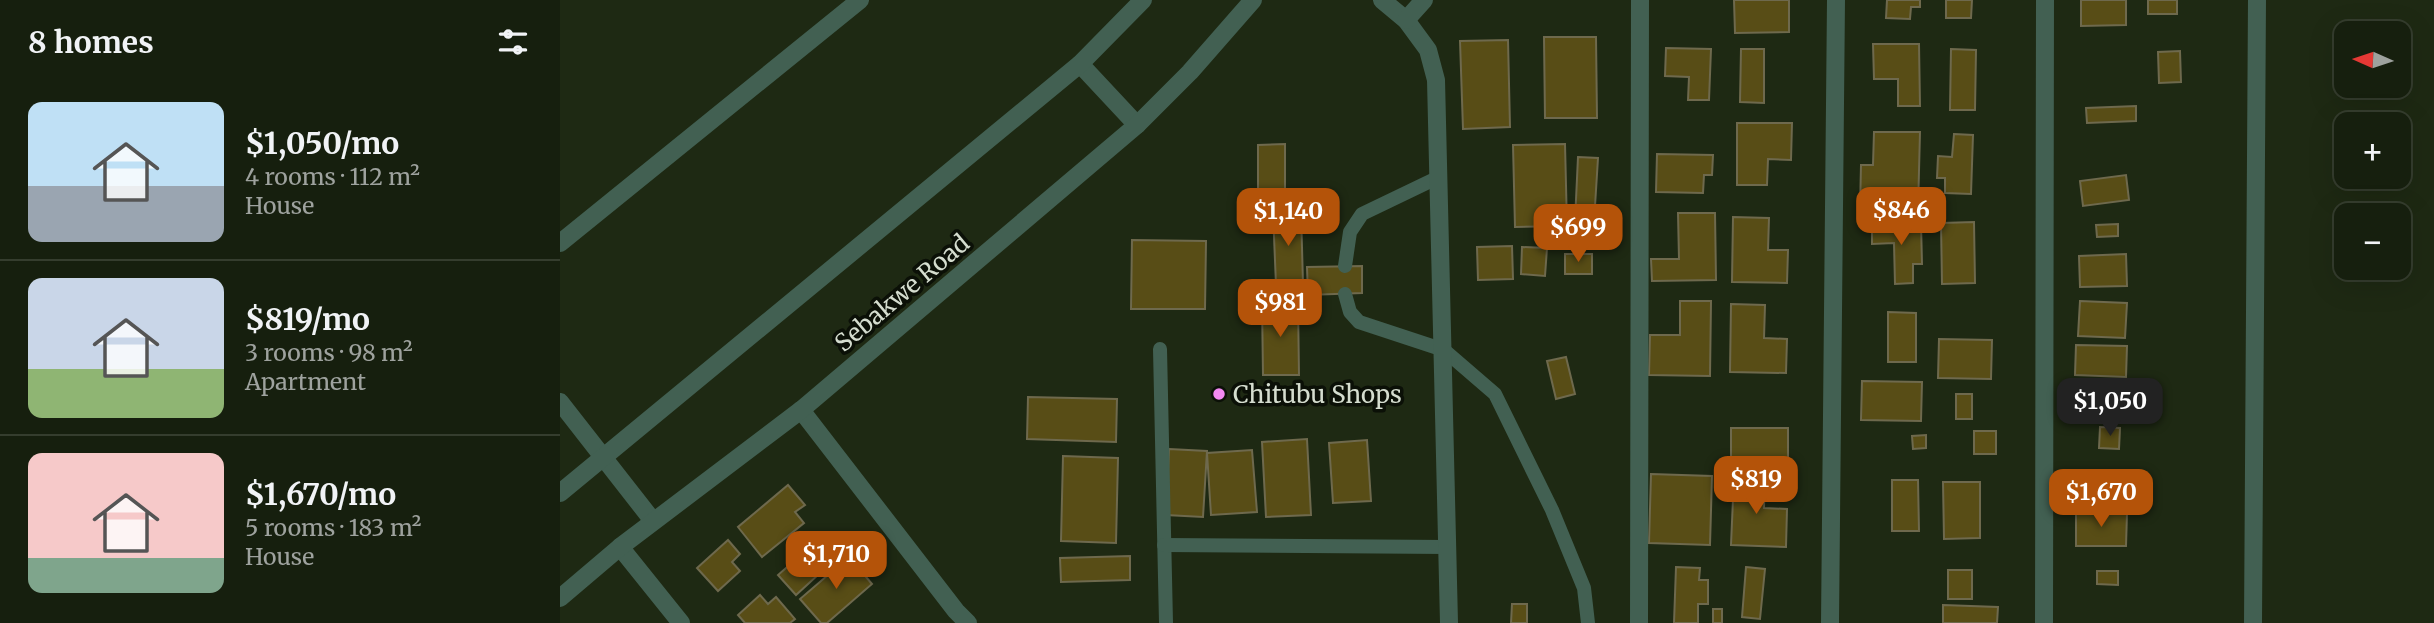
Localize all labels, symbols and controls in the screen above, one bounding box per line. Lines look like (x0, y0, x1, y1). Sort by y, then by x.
north arrow (2334, 21, 2412, 98)
map controls (2334, 21, 2411, 280)
text: 8 homes (28, 23, 154, 61)
icon: filters (494, 23, 532, 61)
button: + (2334, 112, 2411, 189)
text: $1,050/mo (245, 124, 399, 162)
icon: home (84, 130, 168, 214)
text: 4 rooms · 112 m² (245, 162, 420, 191)
pin: $1,140 (1231, 188, 1345, 248)
pin: $846 (1860, 188, 1942, 247)
text: House (245, 191, 314, 220)
text: $846 (1872, 195, 1930, 224)
text: $1,140 (1253, 196, 1323, 225)
button: − (2334, 203, 2411, 280)
pin: $699 (1537, 204, 1619, 264)
text: $699 (1550, 212, 1606, 241)
street label: Sebakwe Road (828, 228, 976, 358)
pin: $981 (1239, 280, 1321, 339)
text: $981 (1254, 287, 1306, 316)
text: $819/mo (245, 300, 370, 338)
icon: home (84, 306, 168, 390)
text: 3 rooms · 98 m² (245, 338, 413, 367)
text: Apartment (245, 367, 366, 396)
pin: $1,050 (2053, 378, 2167, 438)
place label: Chitubu Shops (1233, 379, 1402, 410)
marker: Chitubu Shops (1211, 386, 1227, 402)
text: $1,050 (2073, 386, 2147, 415)
pin: $819 (1715, 456, 1797, 516)
text: $819 (1730, 464, 1782, 493)
pin: $1,670 (2044, 470, 2158, 529)
text: $1,670/mo (245, 475, 396, 513)
text: $1,670 (2065, 477, 2137, 506)
icon: home (84, 481, 168, 565)
text: 5 rooms · 183 m² (245, 513, 421, 542)
pin: $1,710 (779, 532, 893, 591)
text: $1,710 (802, 539, 870, 568)
text: House (245, 542, 314, 571)

